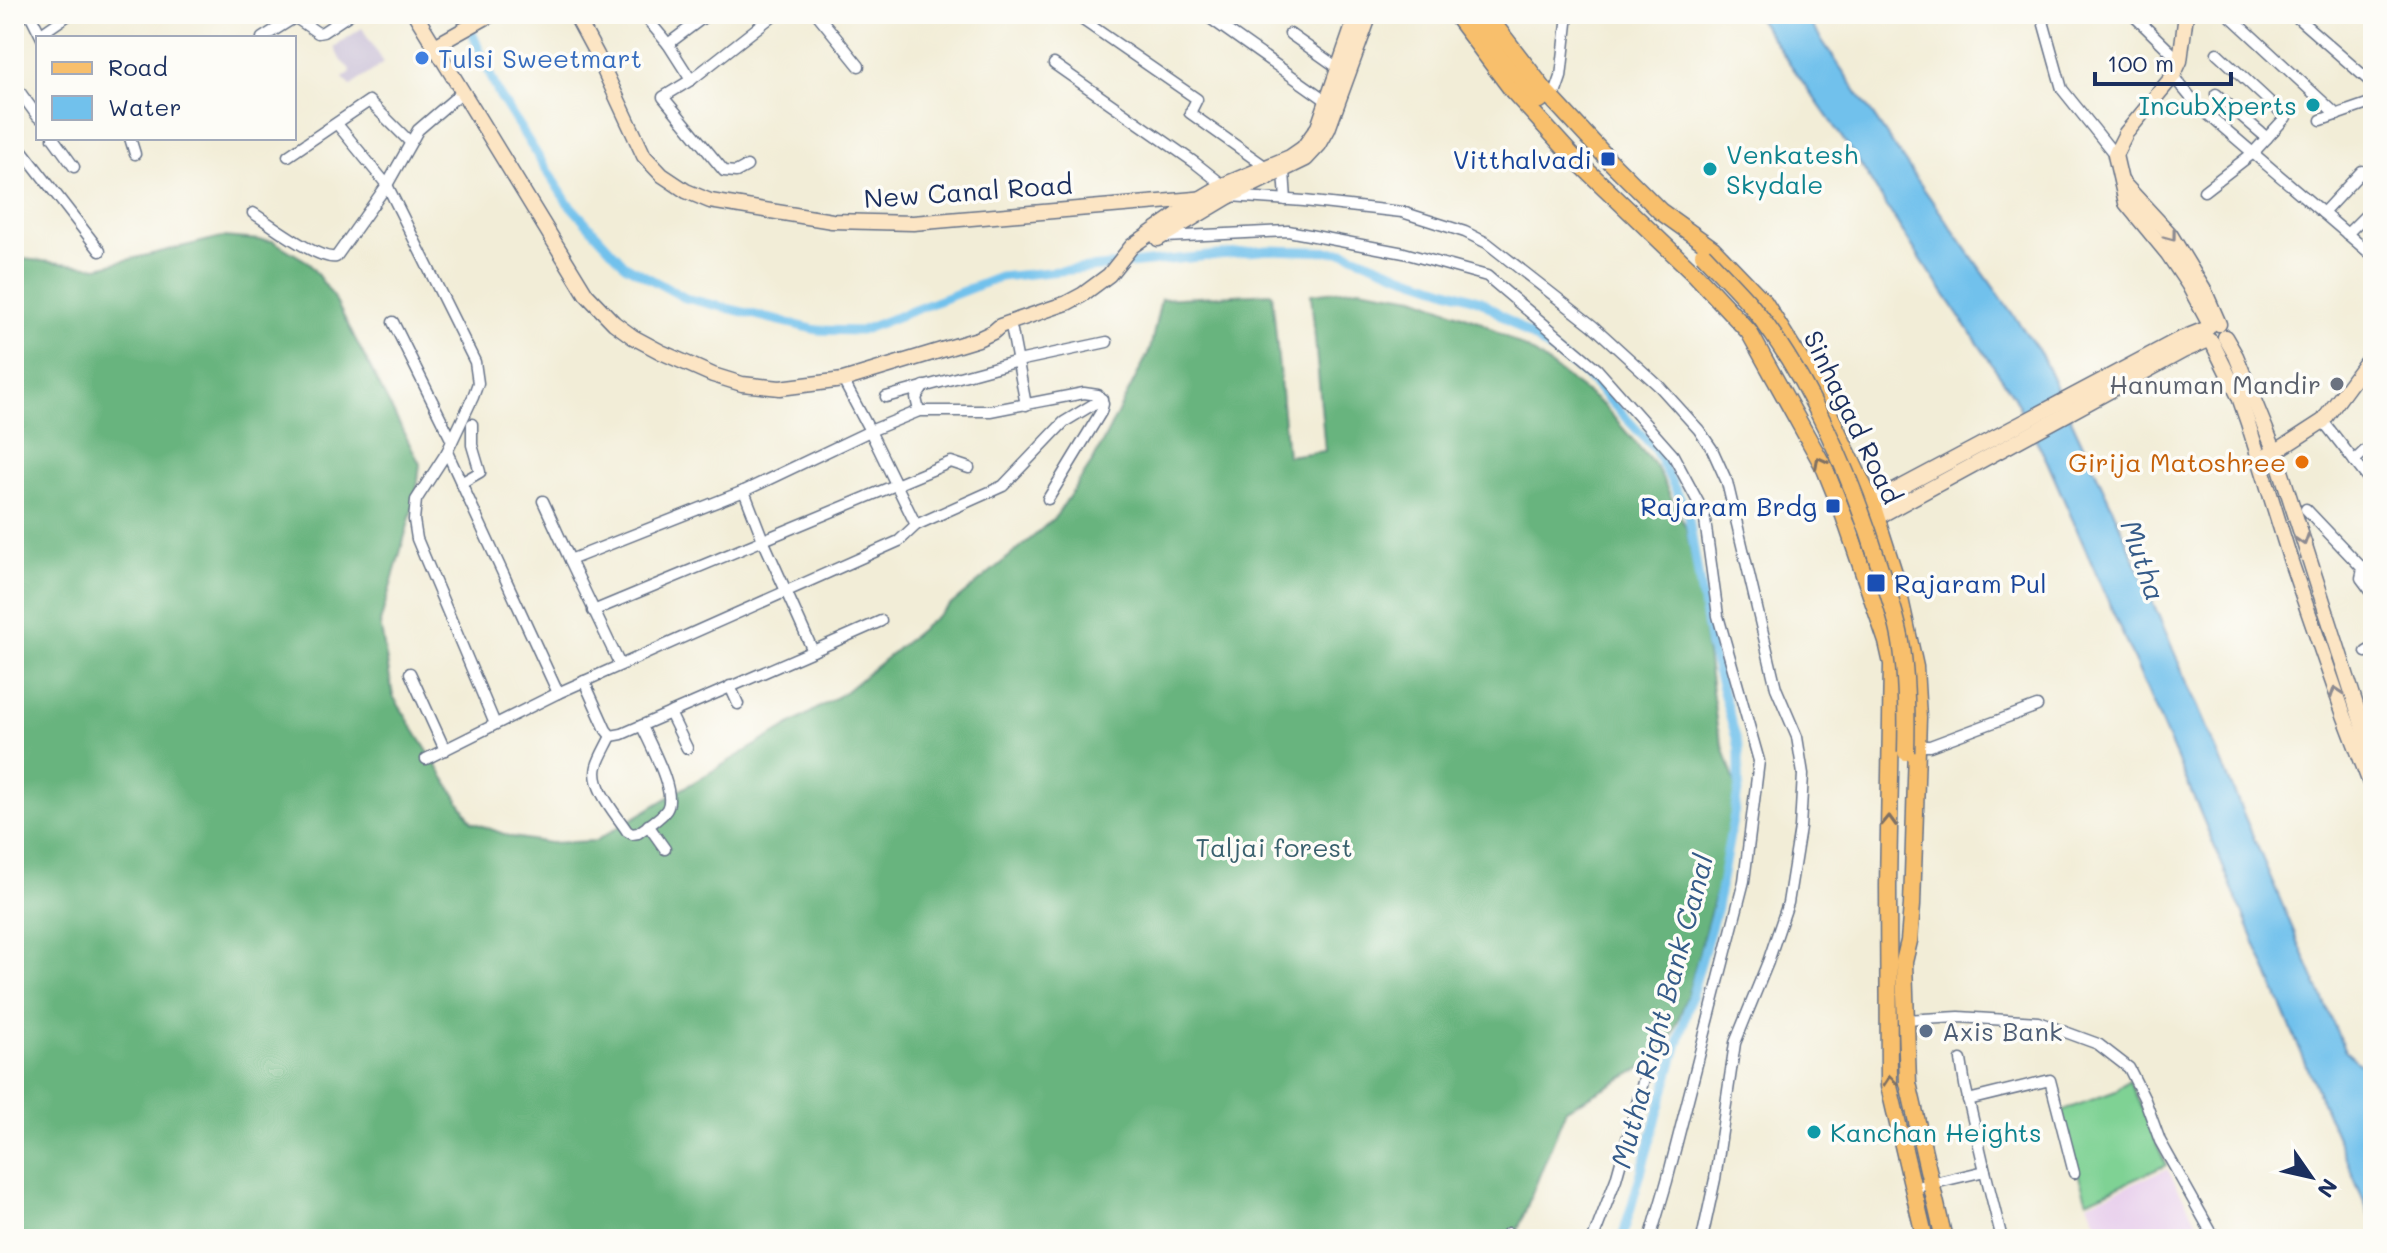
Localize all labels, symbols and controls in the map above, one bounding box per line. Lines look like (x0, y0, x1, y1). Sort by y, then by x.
legend (36, 36, 296, 140)
scale bar (2095, 36, 2231, 86)
place label: Tulsi Sweetmart (438, 41, 642, 75)
text: 100 m (2107, 47, 2174, 78)
marker: Tulsi Sweetmart (413, 49, 431, 67)
text: Road (108, 51, 168, 82)
place label: IncubXperts (2139, 88, 2297, 122)
text: Water (108, 91, 182, 122)
marker: IncubXperts (2304, 96, 2322, 114)
place label: Venkatesh Skydale (1726, 137, 1858, 201)
place label: Vitthalvadi (1453, 142, 1592, 176)
marker: Vitthalvadi (1599, 150, 1617, 168)
marker: Venkatesh Skydale (1701, 160, 1719, 178)
street label: New Canal Road (863, 167, 1073, 215)
one-way arrow (2161, 228, 2176, 242)
street label: Sinhagad Road (1796, 325, 1910, 509)
place label: Hanuman Mandir (2109, 367, 2321, 401)
marker: Hanuman Mandir (2328, 375, 2346, 393)
place label: Girija Matoshree (2068, 445, 2286, 479)
marker: Girija Matoshree (2293, 453, 2311, 471)
one-way arrow (1815, 456, 1830, 470)
place label: Rajaram Brdg (1640, 489, 1817, 523)
marker: Rajaram Brdg (1824, 497, 1842, 515)
water label: Mutha (2113, 515, 2175, 605)
one-way arrow (2294, 532, 2310, 546)
place label: Rajaram Pul (1894, 566, 2047, 600)
marker: Rajaram Pul (1865, 572, 1887, 594)
one-way arrow (2329, 685, 2345, 699)
one-way arrow (1880, 814, 1897, 827)
park label: Taljai forest (1195, 830, 1353, 864)
water label: Mutha Right Bank Canal (1602, 850, 1720, 1172)
place label: Axis Bank (1942, 1014, 2063, 1048)
marker: Axis Bank (1917, 1022, 1935, 1040)
one-way arrow (1882, 1074, 1899, 1087)
place label: Kanchan Heights (1830, 1115, 2042, 1149)
marker: Kanchan Heights (1805, 1123, 1823, 1141)
north arrow (2271, 1137, 2351, 1217)
text: N (2311, 1173, 2345, 1203)

